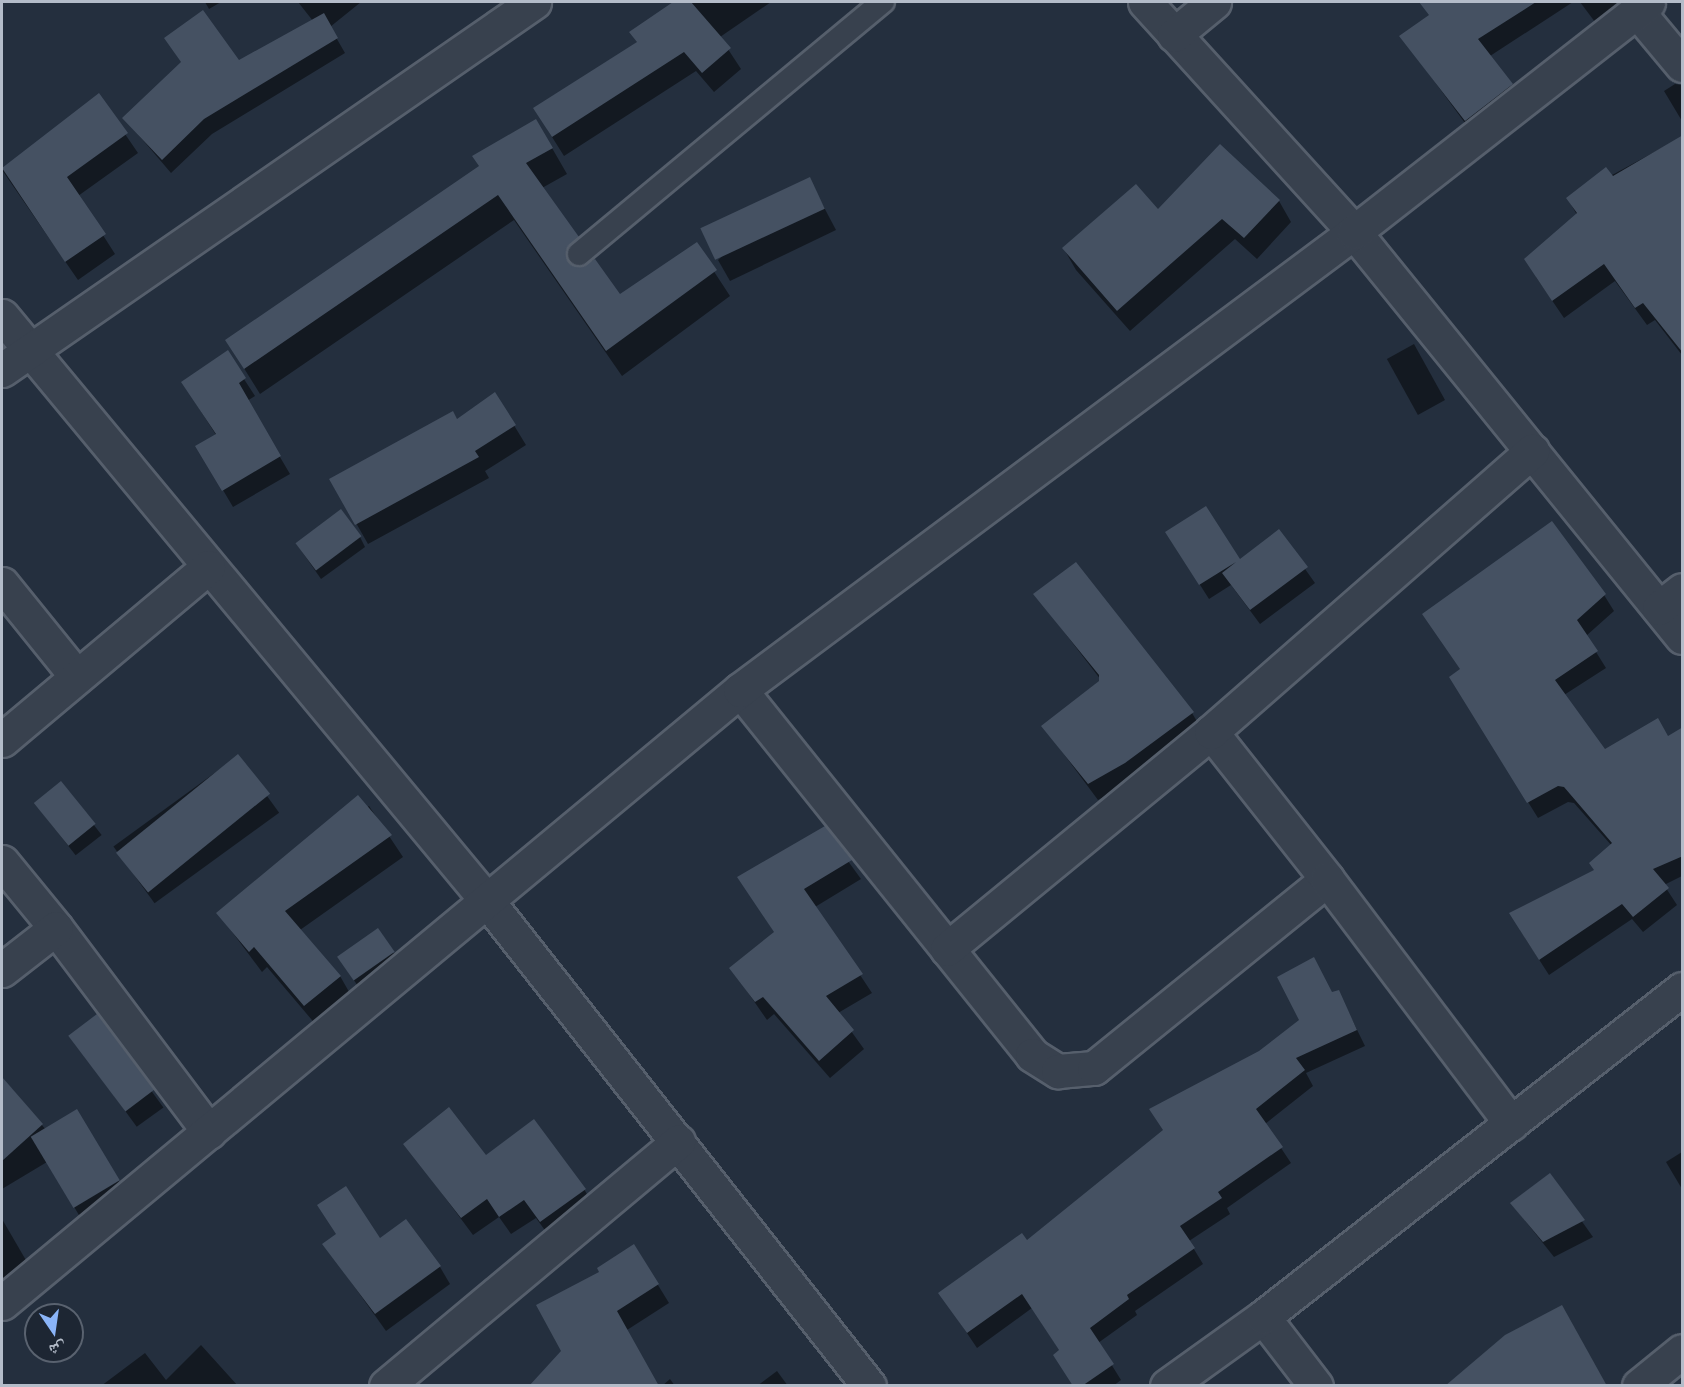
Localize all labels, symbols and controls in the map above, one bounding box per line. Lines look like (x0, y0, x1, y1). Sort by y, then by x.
north arrow (24, 1303, 84, 1363)
text: ش (47, 1338, 68, 1360)

